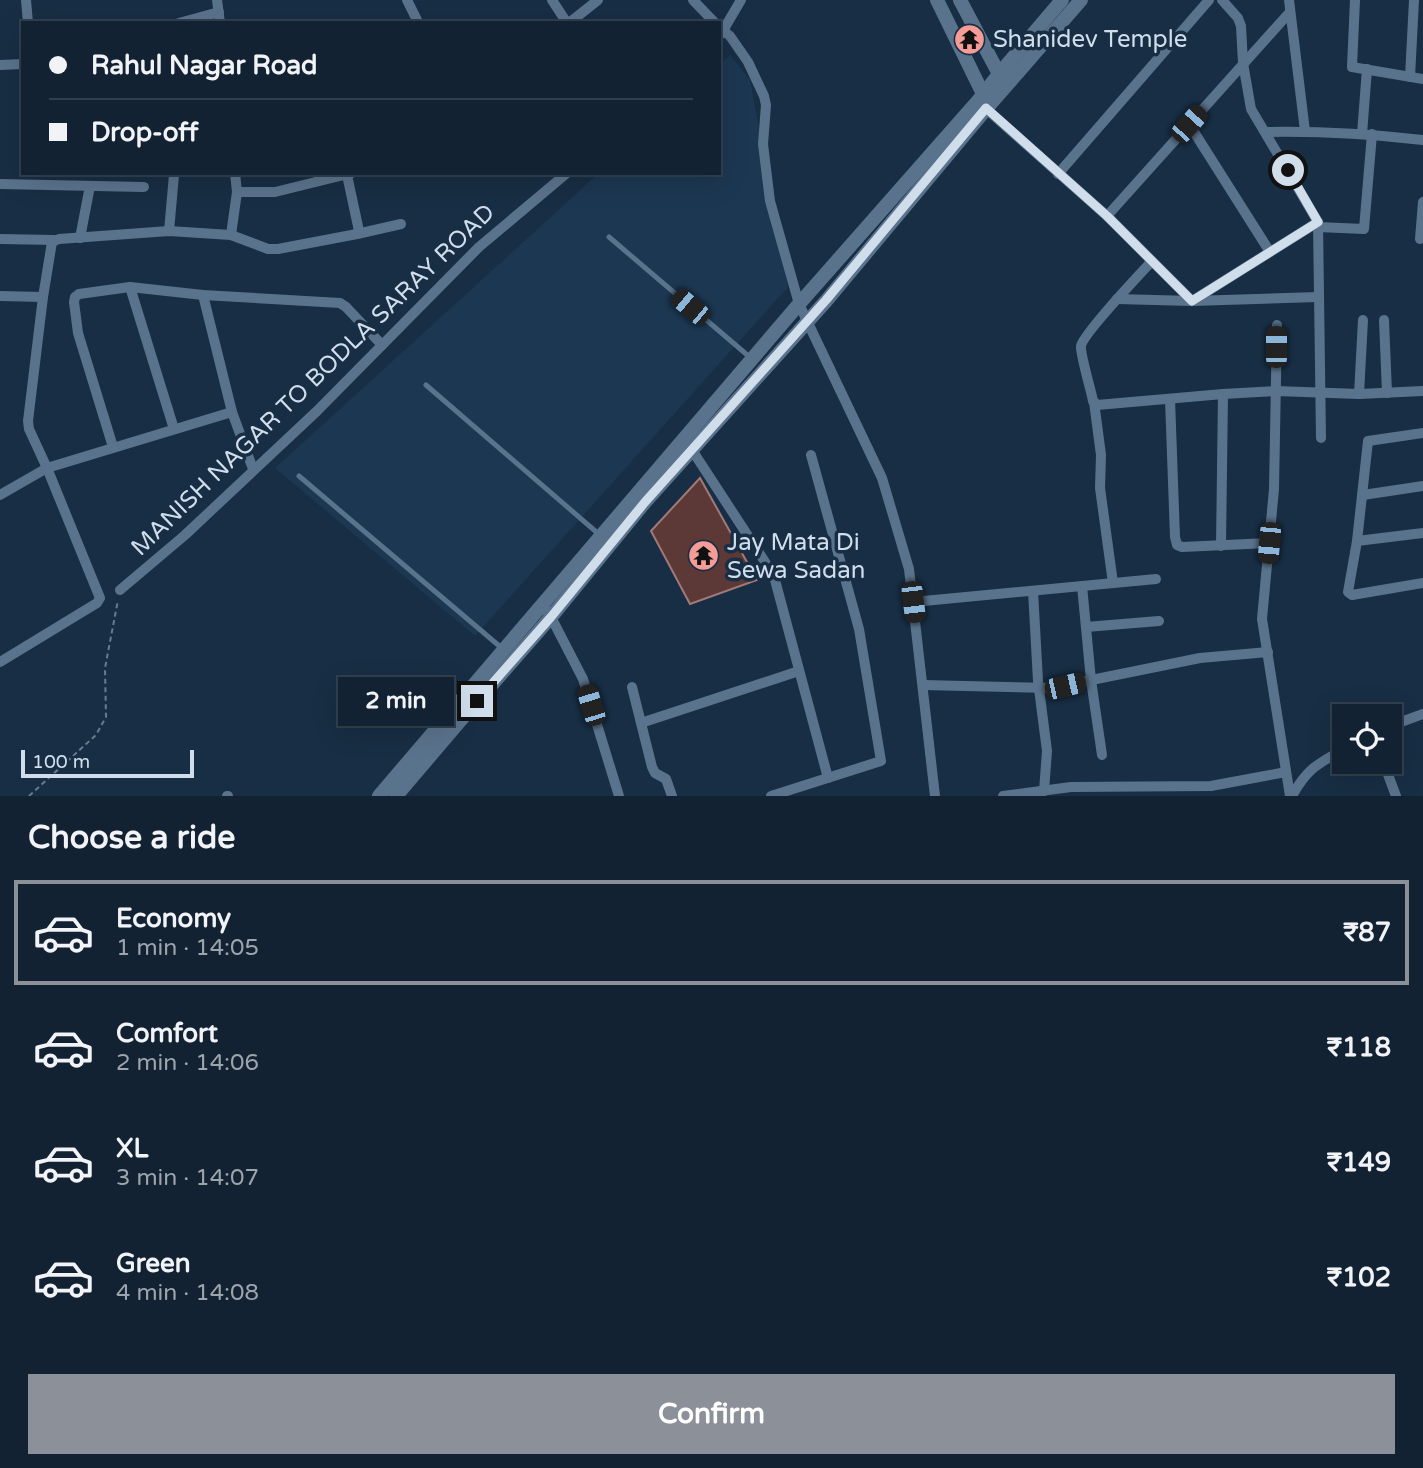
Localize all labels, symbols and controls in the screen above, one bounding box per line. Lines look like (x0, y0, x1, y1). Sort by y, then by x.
temple icon: Shanidev Temple (953, 22, 987, 56)
place label: Shanidev Temple (993, 25, 1187, 54)
text: Rahul Nagar Road (91, 50, 318, 81)
car (1168, 101, 1211, 147)
text: Drop-off (91, 117, 198, 148)
route start (1272, 154, 1304, 186)
street label: MANISH NAGAR TO BODLA SARAY ROAD (125, 198, 501, 562)
car (668, 285, 713, 329)
car (1266, 326, 1287, 368)
car (1257, 521, 1282, 565)
place label: Jay Mata Di Sewa Sadan (727, 528, 865, 585)
temple icon: Jay Mata Di Sewa Sadan (687, 539, 721, 573)
car (901, 580, 926, 624)
car (1043, 671, 1088, 701)
callout: 2 min (337, 676, 452, 726)
car (575, 682, 608, 728)
route end (461, 685, 493, 717)
text: 2 min (365, 687, 427, 715)
map controls (1332, 704, 1402, 774)
button: locate (1332, 704, 1402, 774)
scale bar (21, 747, 194, 779)
text: 100 m (32, 751, 90, 773)
text: Choose a ride (28, 819, 235, 857)
icon: car (32, 901, 95, 964)
text: Economy (116, 903, 231, 934)
text: ₹87 (1343, 917, 1391, 948)
text: 1 min · 14:05 (116, 934, 259, 962)
icon: car (32, 1016, 95, 1079)
text: Comfort (116, 1018, 218, 1049)
text: ₹118 (1327, 1032, 1391, 1063)
text: 2 min · 14:06 (116, 1049, 259, 1077)
icon: car (32, 1131, 95, 1194)
text: XL (116, 1133, 148, 1164)
text: ₹149 (1327, 1147, 1391, 1178)
text: 3 min · 14:07 (116, 1164, 259, 1192)
icon: car (32, 1246, 95, 1309)
text: Green (116, 1248, 191, 1279)
text: ₹102 (1327, 1262, 1391, 1293)
text: 4 min · 14:08 (116, 1279, 259, 1307)
button: Confirm (28, 1374, 1395, 1454)

